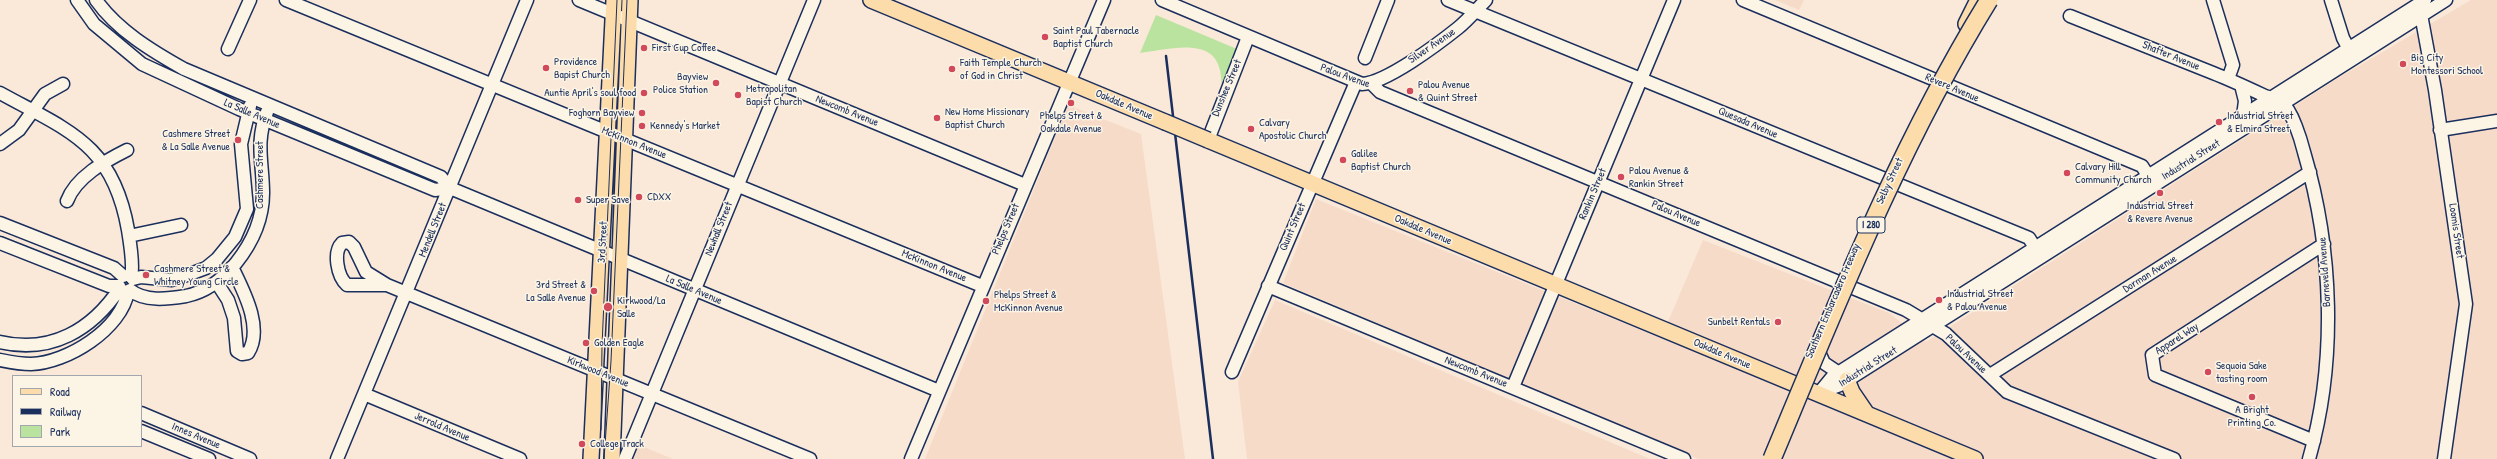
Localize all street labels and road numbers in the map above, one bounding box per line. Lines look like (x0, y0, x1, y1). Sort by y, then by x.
street label: Silver Avenue (1406, 25, 1458, 67)
street label: Shafter Avenue (2140, 39, 2202, 73)
street label: Dunshee Street (1209, 58, 1245, 118)
street label: Palou Avenue (1318, 61, 1372, 91)
street label: Revere Avenue (1923, 71, 1981, 105)
street label: Oakdale Avenue (1093, 87, 1155, 123)
street label: Newcomb Avenue (814, 92, 880, 130)
street label: La Salle Avenue (222, 96, 282, 132)
street label: Quesada Avenue (1716, 105, 1780, 141)
street label: McKinnon Avenue (600, 124, 668, 162)
street label: Industrial Street (2159, 137, 2223, 183)
street label: Cashmere Street (253, 141, 267, 209)
street label: Selby Street (1874, 156, 1906, 206)
street label: Rankin Street (1576, 166, 1610, 222)
street label: Palou Avenue (1650, 198, 1702, 230)
street label: Newhall Street (702, 200, 736, 258)
street label: Mendell Street (416, 201, 450, 259)
street label: Phelps Street (989, 201, 1023, 257)
street label: Quint Street (1277, 201, 1309, 253)
street label: Loomis Street (2446, 203, 2466, 259)
street label: Oakdale Avenue (1392, 212, 1454, 248)
road number: I 280 (1857, 217, 1885, 233)
street label: 3rd Street (595, 221, 611, 263)
street label: Barneveld Avenue (2316, 237, 2334, 307)
street label: Southern Embarcadero Freeway (1803, 242, 1863, 360)
street label: McKinnon Avenue (900, 247, 968, 285)
street label: Dorman Avenue (2121, 252, 2179, 296)
street label: La Salle Avenue (664, 272, 724, 308)
street label: Apparel Way (2153, 320, 2201, 358)
street label: Palou Avenue (1943, 332, 1989, 376)
street label: Oakdale Avenue (1691, 336, 1753, 372)
street label: Industrial Street (1836, 344, 1900, 390)
street label: Newcomb Avenue (1443, 353, 1509, 391)
street label: Kirkwood Avenue (565, 354, 631, 390)
street label: Jerrold Avenue (412, 409, 472, 445)
street label: Innes Avenue (170, 420, 222, 452)

